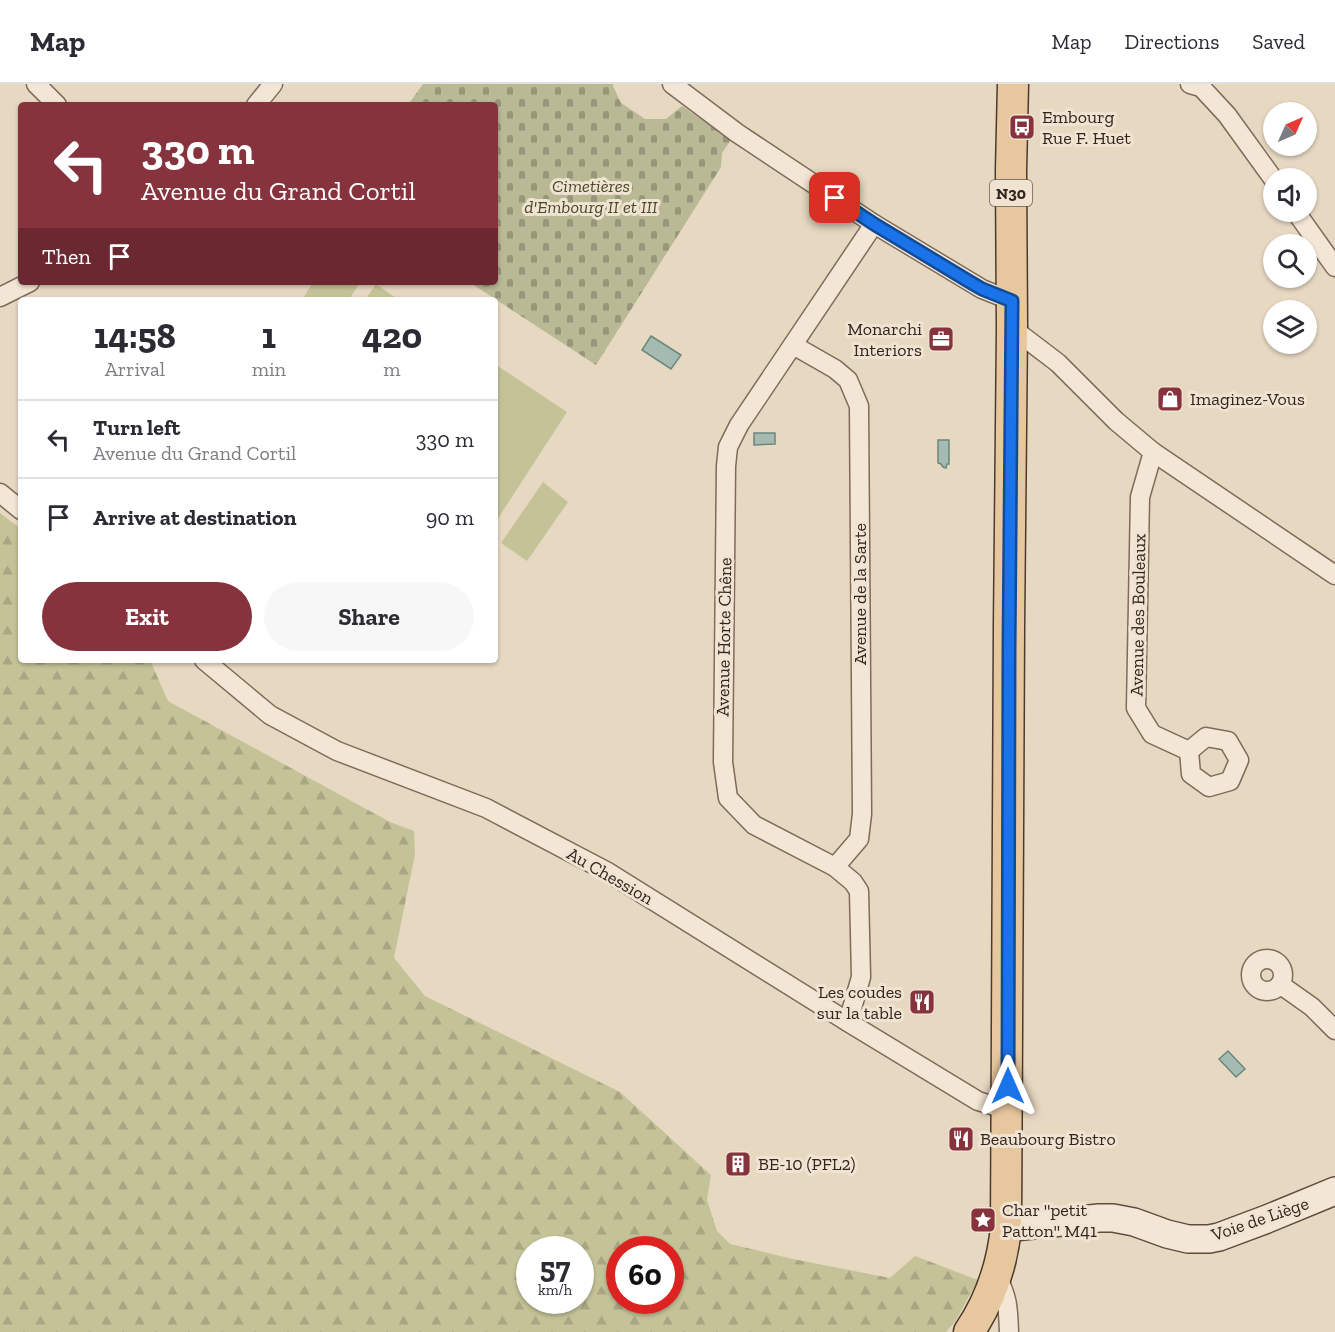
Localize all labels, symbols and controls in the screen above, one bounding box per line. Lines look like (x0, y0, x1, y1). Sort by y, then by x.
text: Map (30, 25, 85, 58)
text: Map (1052, 29, 1092, 54)
text: Directions (1125, 29, 1219, 54)
text: Saved (1252, 29, 1305, 54)
north arrow (1263, 102, 1317, 156)
map controls (1263, 102, 1317, 354)
place label: Embourg Rue F. Huet (1042, 106, 1131, 149)
bus stop icon: Embourg Rue F. Huet (1007, 112, 1037, 142)
text: 330 m (141, 124, 255, 175)
icon: left (42, 126, 120, 204)
button: sound (1263, 168, 1317, 222)
pin (809, 172, 860, 223)
text: Avenue du Grand Cortil (141, 175, 416, 207)
park label: Cimetières d'Embourg II et III (524, 175, 658, 218)
road number: N30 (990, 180, 1032, 206)
icon: arrive (818, 181, 851, 214)
button: search (1263, 234, 1317, 288)
icon: arrive (103, 240, 136, 273)
text: Then (42, 243, 91, 270)
button: layers (1263, 300, 1317, 354)
text: 14:58 (94, 314, 176, 357)
text: 1 (262, 314, 276, 357)
text: 420 (362, 314, 422, 357)
place label: Monarchi Interiors (847, 318, 922, 361)
office icon: Monarchi Interiors (926, 324, 956, 354)
text: Arrival (105, 357, 165, 381)
text: min (252, 357, 286, 381)
text: m (383, 357, 401, 381)
shop icon: Imaginez-Vous (1155, 384, 1185, 414)
place label: Imaginez-Vous (1190, 388, 1305, 410)
text: Turn left (93, 414, 180, 441)
icon: left (42, 423, 75, 456)
text: 330 m (416, 426, 474, 453)
text: Avenue du Grand Cortil (93, 441, 296, 465)
icon: arrive (42, 501, 75, 534)
text: Arrive at destination (93, 504, 296, 531)
text: 90 m (426, 504, 474, 531)
street label: Avenue de la Sarte (849, 523, 871, 665)
street label: Avenue des Bouleaux (1126, 533, 1150, 697)
street label: Avenue Horte Chêne (712, 557, 736, 717)
button: Exit (42, 582, 252, 651)
button: Share (264, 582, 474, 651)
street label: Au Chession (563, 842, 658, 910)
place label: Les coudes sur la table (817, 981, 902, 1024)
restaurant icon: Les coudes sur la table (907, 987, 937, 1017)
position arrow (976, 1054, 1040, 1118)
restaurant icon: Beaubourg Bistro (946, 1124, 976, 1154)
place label: Beaubourg Bistro (980, 1128, 1116, 1150)
building icon: BE-10 (PFL2) (723, 1149, 753, 1179)
place label: BE-10 (PFL2) (758, 1153, 855, 1175)
street label: Voie de Liège (1208, 1192, 1311, 1246)
place label: Char "petit Patton" M41 (1002, 1199, 1097, 1242)
place icon: Char "petit Patton" M41 (968, 1205, 998, 1235)
speed limit sign: 60 (606, 1236, 684, 1314)
text: 57 (540, 1250, 570, 1286)
text: km/h (538, 1281, 572, 1299)

